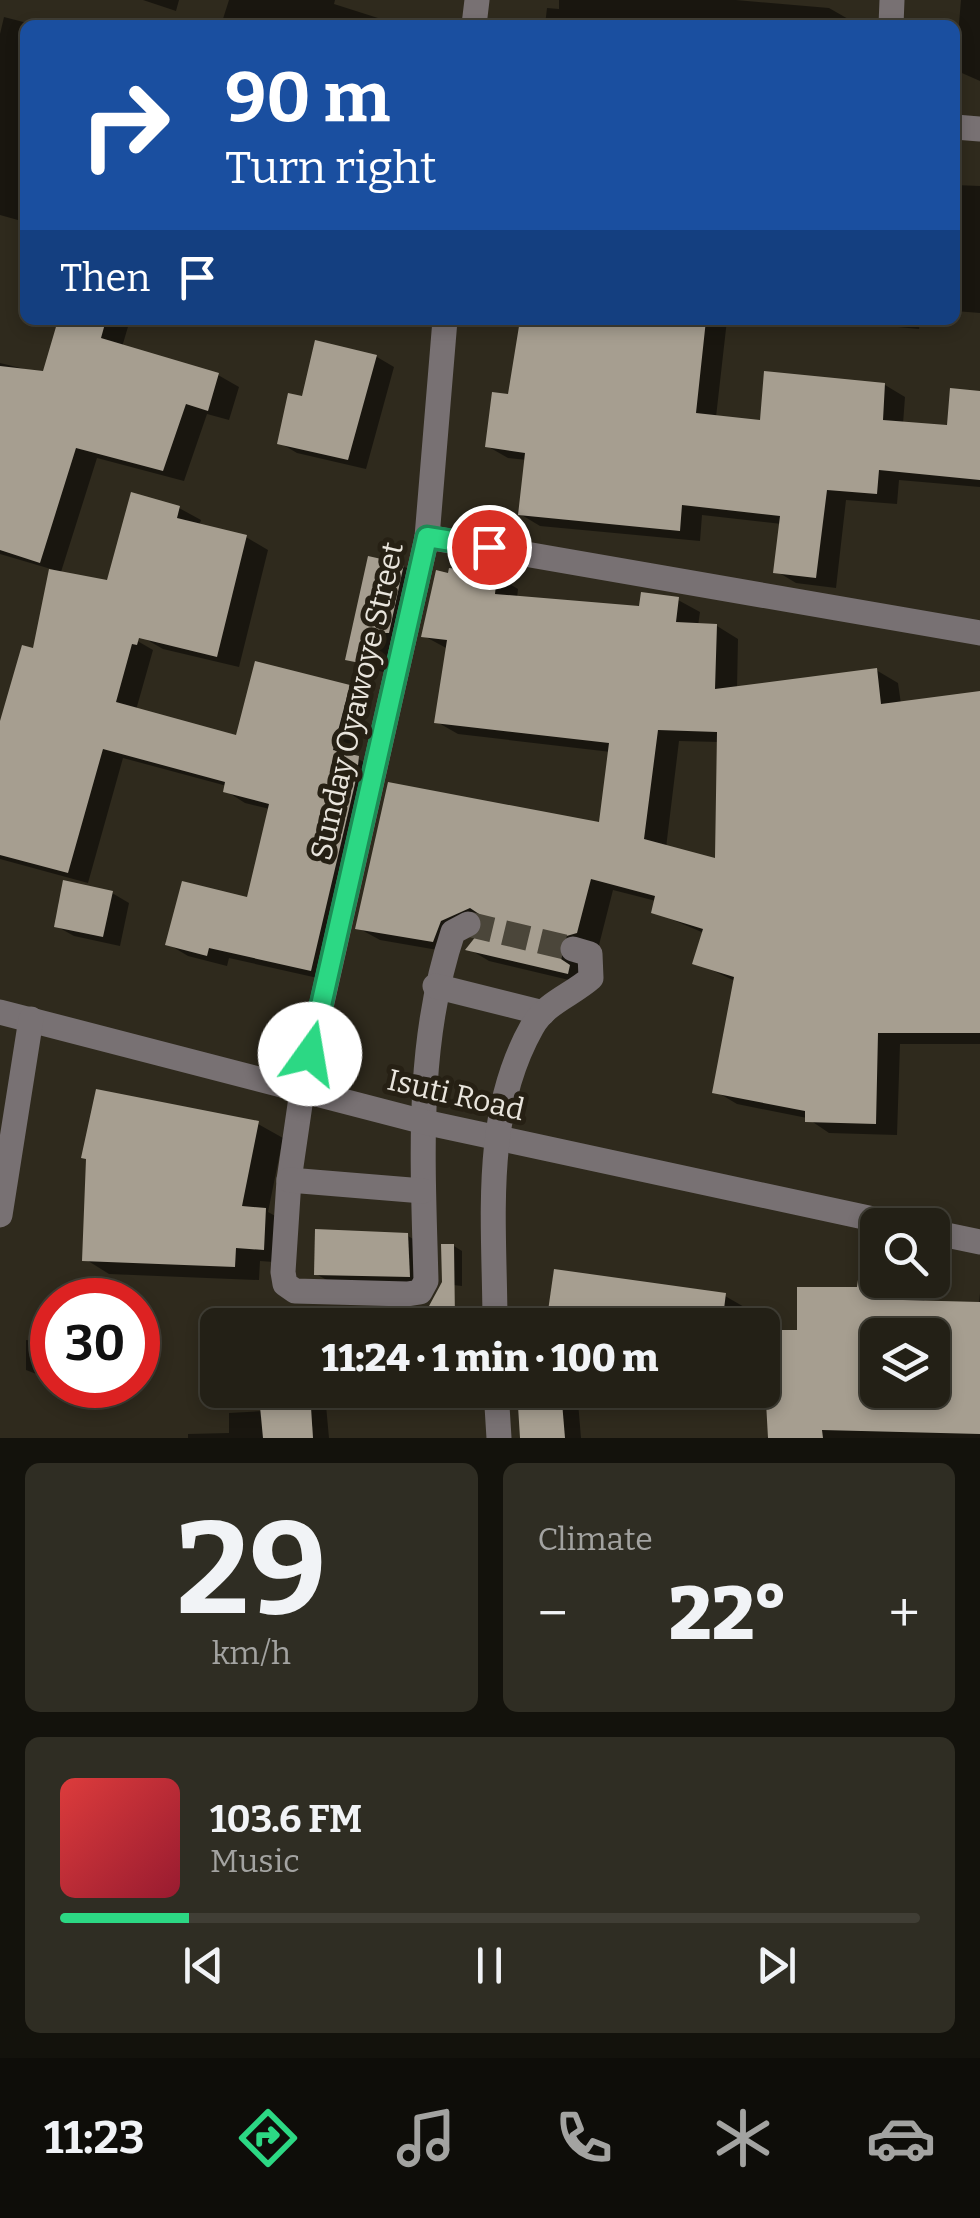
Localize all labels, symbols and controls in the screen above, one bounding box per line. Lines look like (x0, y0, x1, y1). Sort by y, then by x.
text: 90 m (225, 56, 390, 140)
icon: right (60, 60, 190, 190)
text: Turn right (225, 141, 437, 195)
icon: arrive (170, 250, 225, 305)
text: Then (60, 255, 150, 301)
pin (447, 505, 532, 590)
icon: arrive (462, 520, 517, 575)
street label: Sunday Oyawoye Street (303, 538, 411, 863)
position arrow (258, 1002, 362, 1106)
street label: Isuti Road (384, 1062, 528, 1128)
map controls (860, 1208, 950, 1408)
button: search (860, 1208, 950, 1298)
speed limit sign: 30 (30, 1278, 160, 1408)
button: layers (860, 1318, 950, 1408)
text: 11:24 · 1 min · 100 m (322, 1335, 658, 1381)
text: 29 (176, 1491, 326, 1647)
text: Climate (538, 1520, 653, 1558)
text: 22° (669, 1569, 788, 1659)
text: − (538, 1581, 568, 1647)
text: + (889, 1581, 920, 1647)
text: km/h (212, 1634, 291, 1672)
text: 103.6 FM (210, 1796, 362, 1842)
text: Music (210, 1842, 300, 1880)
icon: previous (176, 1938, 231, 1993)
icon: pause (462, 1938, 517, 1993)
icon: next (749, 1938, 804, 1993)
icon: directions (233, 2103, 303, 2173)
icon: music (391, 2103, 461, 2173)
icon: phone (549, 2103, 619, 2173)
icon: climate (708, 2103, 778, 2173)
icon: car (866, 2103, 936, 2173)
text: 11:23 (44, 2111, 145, 2165)

